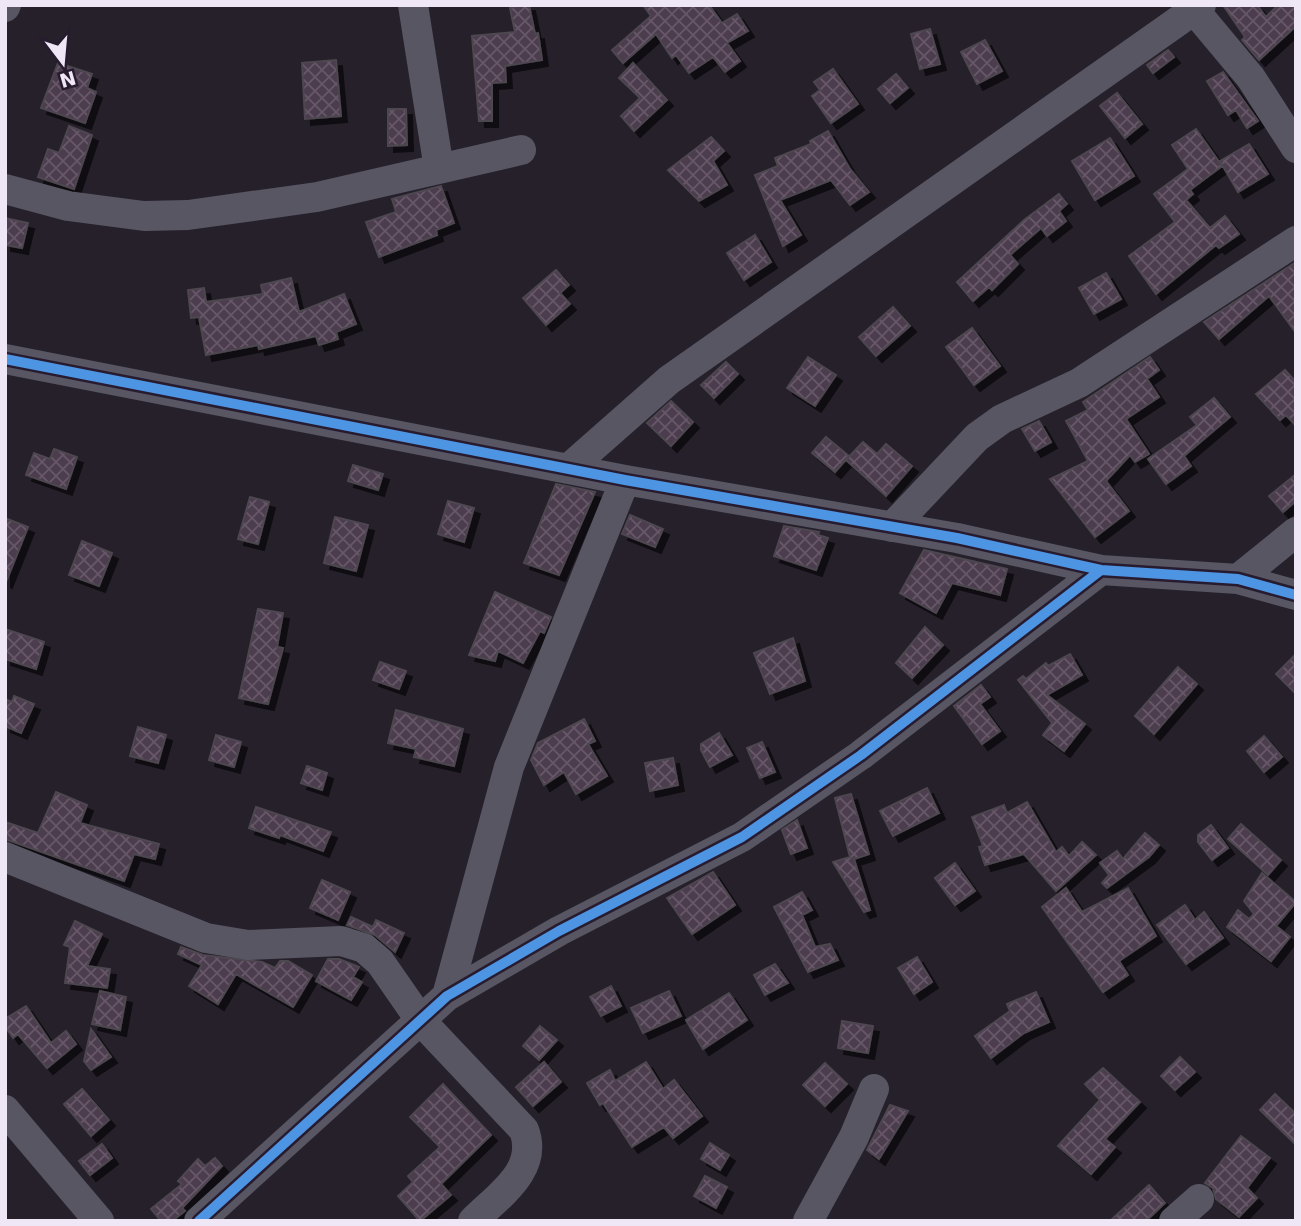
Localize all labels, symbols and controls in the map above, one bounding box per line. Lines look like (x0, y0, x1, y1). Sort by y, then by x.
north arrow (28, 28, 98, 98)
text: N (57, 67, 78, 92)

